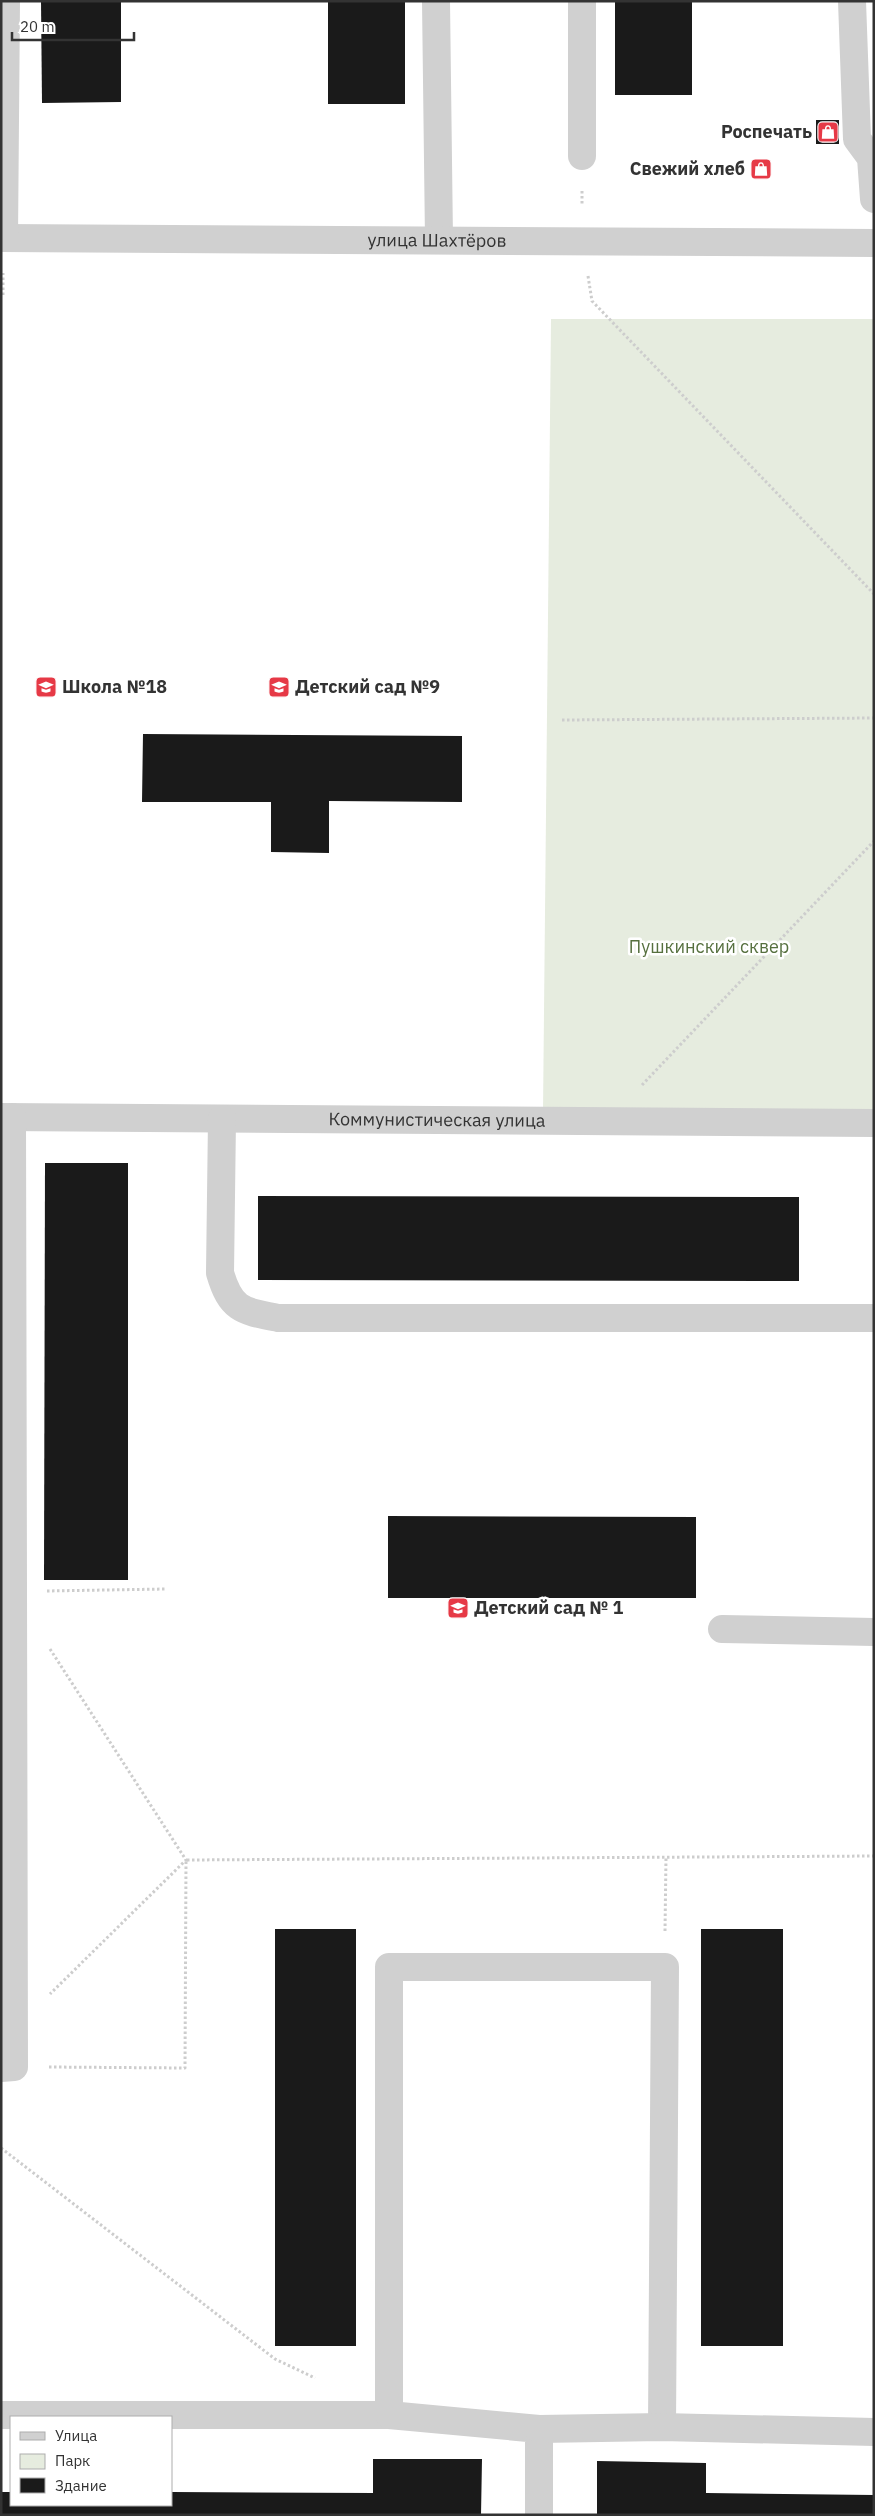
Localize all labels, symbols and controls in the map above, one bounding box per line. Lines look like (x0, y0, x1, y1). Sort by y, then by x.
scale bar (12, 10, 135, 42)
text: 20 m (20, 17, 55, 36)
place label: Роспечать (721, 120, 812, 143)
shop icon: Роспечать (816, 120, 840, 144)
place label: Свежий хлеб (630, 157, 745, 180)
shop icon: Свежий хлеб (749, 157, 773, 181)
street label: улица Шахтёров (367, 228, 507, 252)
school or university icon: Школа №18 (34, 675, 58, 699)
place label: Школа №18 (62, 675, 167, 698)
school or university icon: Детский сад №9 (267, 675, 291, 699)
place label: Детский сад №9 (295, 675, 440, 698)
park label: Пушкинский сквер (629, 935, 789, 958)
street label: Коммунистическая улица (329, 1107, 546, 1132)
school or university icon: Детский сад № 1 (446, 1596, 470, 1620)
place label: Детский сад № 1 (474, 1596, 624, 1619)
legend (10, 2416, 172, 2506)
text: Улица (55, 2426, 97, 2445)
text: Парк (55, 2451, 90, 2470)
text: Здание (55, 2476, 107, 2495)

